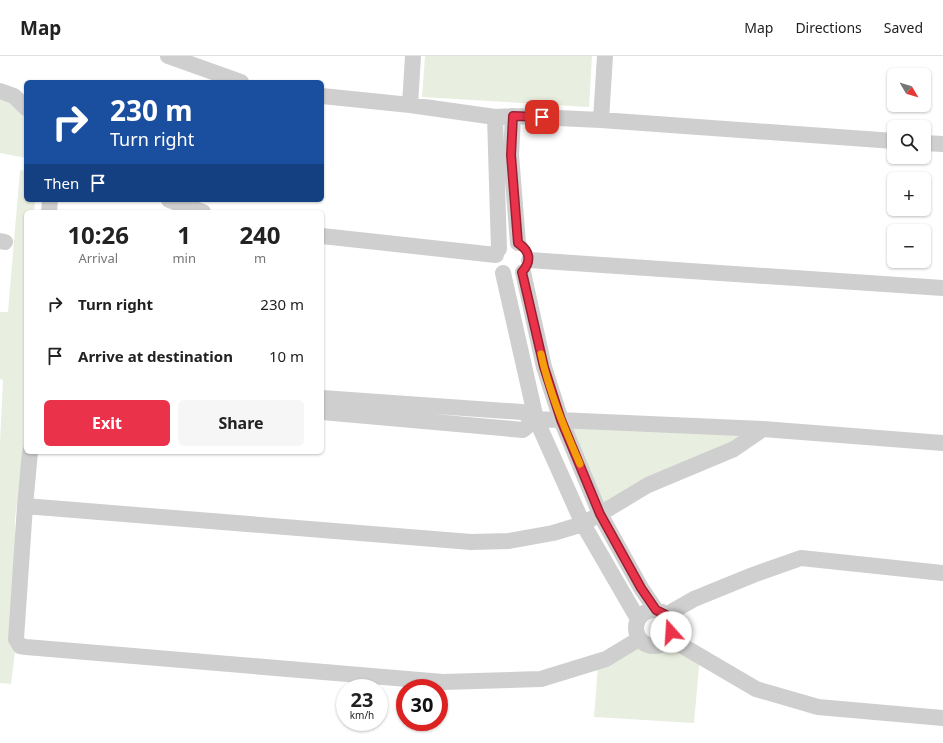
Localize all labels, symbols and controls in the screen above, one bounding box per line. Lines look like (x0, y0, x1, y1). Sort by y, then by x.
text: Map (20, 15, 61, 41)
text: Map (744, 18, 773, 37)
text: Directions (795, 18, 862, 37)
text: Saved (884, 18, 923, 37)
north arrow (887, 68, 931, 112)
map controls (887, 68, 931, 268)
text: 230 m (110, 91, 193, 129)
icon: right (44, 96, 96, 148)
pin (525, 100, 559, 134)
icon: arrive (531, 106, 553, 128)
button: search (887, 120, 931, 164)
text: Turn right (110, 127, 194, 151)
icon: arrive (87, 172, 109, 194)
button: + (887, 172, 931, 216)
text: Then (44, 173, 79, 193)
text: 10:26 (67, 218, 129, 251)
text: 1 (177, 218, 191, 251)
text: 240 (239, 218, 281, 251)
button: − (887, 224, 931, 268)
text: Arrival (78, 249, 118, 267)
text: min (172, 249, 196, 267)
text: m (254, 249, 266, 267)
icon: right (44, 293, 66, 315)
text: Turn right (78, 294, 153, 314)
text: 230 m (260, 294, 304, 314)
icon: arrive (44, 345, 66, 367)
text: Arrive at destination (78, 346, 233, 366)
text: 10 m (269, 346, 304, 366)
button: Exit (44, 400, 170, 446)
button: Share (178, 400, 304, 446)
position arrow (650, 611, 692, 653)
speed limit sign: 30 (396, 679, 448, 731)
text: 23 (351, 686, 373, 713)
text: km/h (350, 708, 374, 722)

